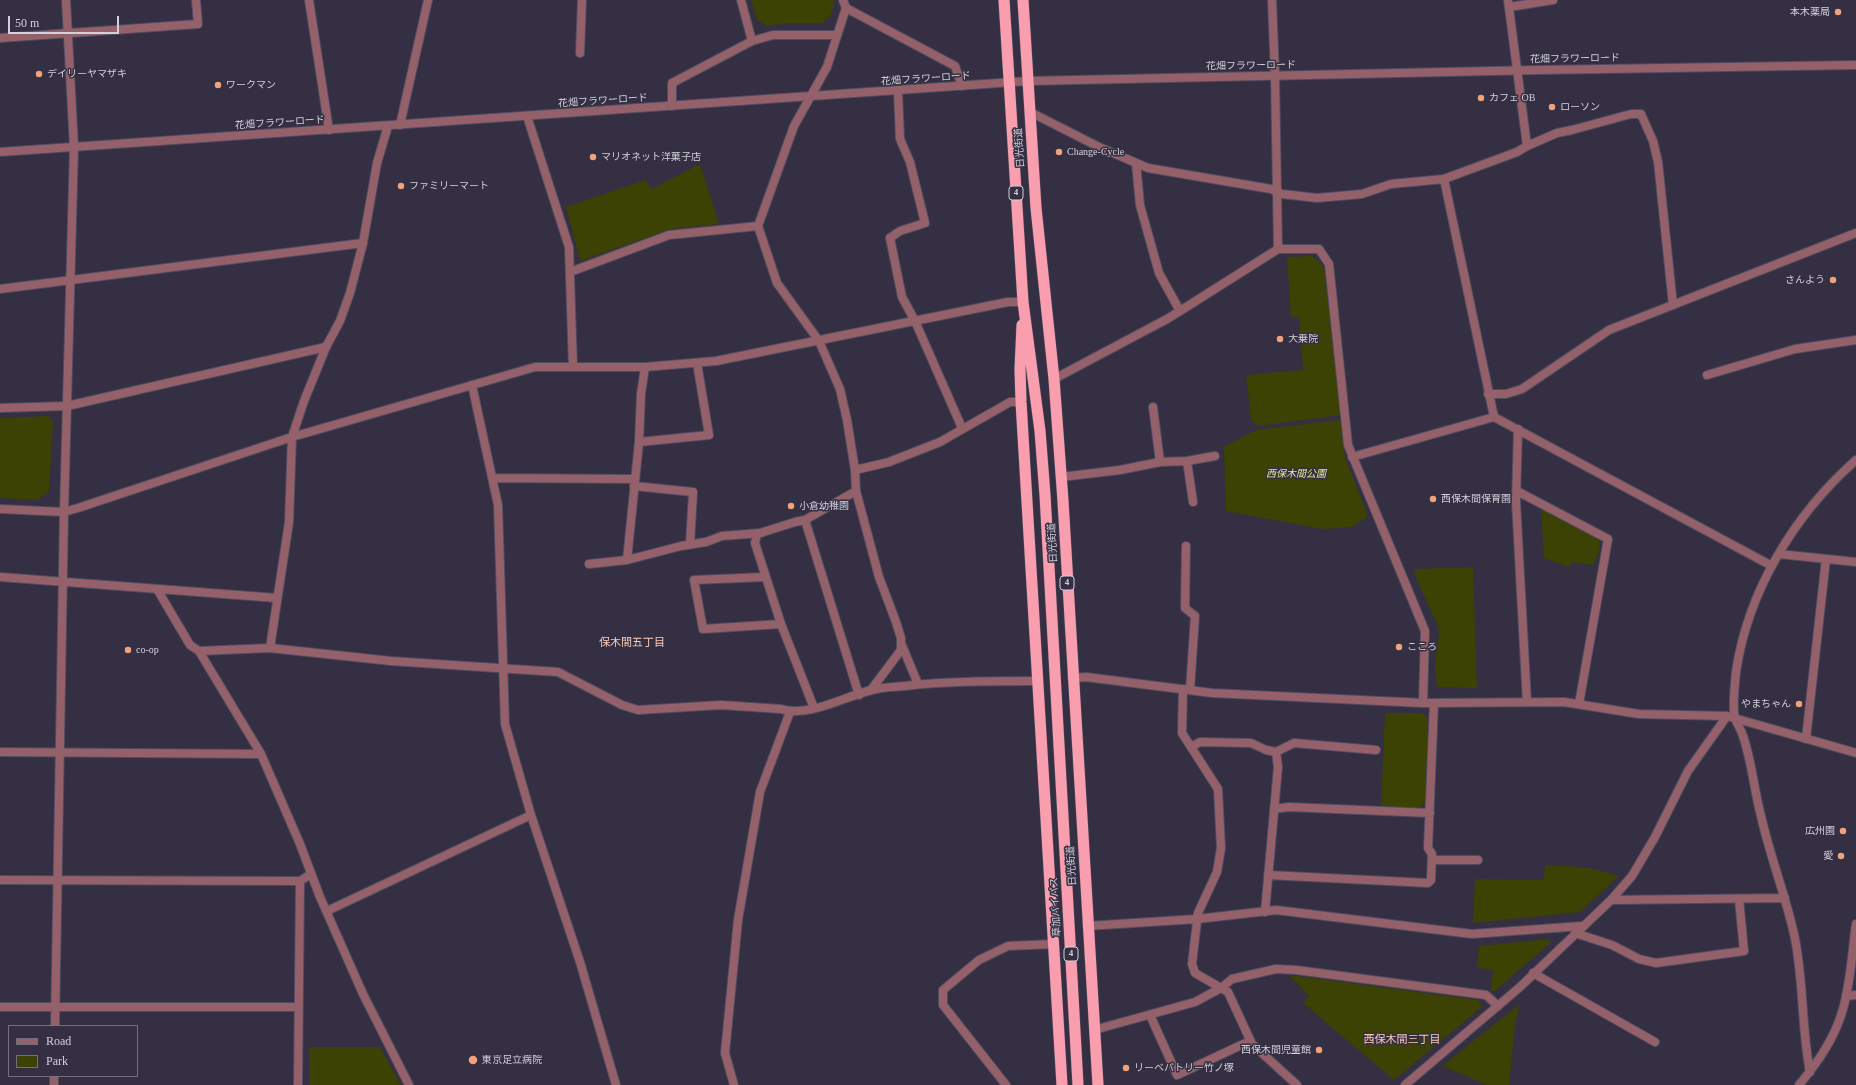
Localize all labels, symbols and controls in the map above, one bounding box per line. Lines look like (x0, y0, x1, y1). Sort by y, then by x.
place label: 本木薬局 (1790, 6, 1830, 18)
marker: 本木薬局 (1833, 7, 1843, 17)
scale bar (10, 8, 121, 34)
text: 50 m (15, 16, 39, 30)
street label: 花畑フラワーロード (1530, 52, 1620, 66)
street label: 花畑フラワーロード (1206, 59, 1296, 73)
place label: デイリーヤマザキ (47, 68, 127, 80)
marker: デイリーヤマザキ (34, 69, 44, 79)
street label: 花畑フラワーロード (881, 70, 971, 88)
place label: ワークマン (226, 79, 276, 91)
marker: ワークマン (213, 80, 223, 90)
street label: 花畑フラワーロード (558, 92, 648, 110)
place label: カフェ OB (1489, 92, 1535, 104)
marker: カフェ OB (1476, 93, 1486, 103)
place label: ローソン (1560, 101, 1600, 113)
marker: ローソン (1547, 102, 1557, 112)
street label: 花畑フラワーロード (235, 114, 325, 132)
street label: 日光街道 (1013, 128, 1027, 168)
place label: Change-Cycle (1067, 146, 1124, 158)
marker: Change-Cycle (1054, 147, 1064, 157)
place label: マリオネット洋菓子店 (601, 151, 701, 163)
marker: マリオネット洋菓子店 (588, 152, 598, 162)
place label: ファミリーマート (409, 180, 489, 192)
marker: ファミリーマート (396, 181, 406, 191)
road number: 4 (1009, 186, 1023, 200)
place label: さんよう (1785, 274, 1825, 286)
marker: さんよう (1828, 275, 1838, 285)
place label: 大乗院 (1288, 333, 1318, 345)
marker: 大乗院 (1275, 334, 1285, 344)
park label: 西保木間公園 (1266, 468, 1326, 480)
place label: 西保木間保育園 (1441, 493, 1511, 505)
marker: 西保木間保育園 (1428, 494, 1438, 504)
place label: 小倉幼稚園 (799, 500, 849, 512)
marker: 小倉幼稚園 (786, 501, 796, 511)
street label: 日光街道 (1046, 523, 1060, 563)
road number: 4 (1060, 576, 1074, 590)
district label: 保木間五丁目 (599, 636, 665, 650)
place label: こころ (1407, 641, 1437, 653)
marker: こころ (1394, 642, 1404, 652)
place label: co-op (136, 644, 159, 656)
marker: co-op (123, 645, 133, 655)
place label: やまちゃん (1741, 698, 1791, 710)
marker: やまちゃん (1794, 699, 1804, 709)
place label: 広州園 (1805, 825, 1835, 837)
marker: 広州園 (1838, 826, 1848, 836)
street label: 日光街道 (1065, 846, 1079, 886)
place label: 愛 (1823, 850, 1833, 862)
marker: 愛 (1836, 851, 1846, 861)
street label: 草加バイパス (1048, 877, 1064, 937)
road number: 4 (1064, 947, 1078, 961)
legend (8, 1025, 138, 1077)
district label: 西保木間三丁目 (1364, 1033, 1440, 1047)
text: Road (46, 1034, 71, 1048)
place label: 西保木間児童館 (1241, 1044, 1311, 1056)
marker: 西保木間児童館 (1314, 1045, 1324, 1055)
text: Park (46, 1054, 68, 1068)
marker: 東京足立病院 (467, 1054, 479, 1066)
place label: 東京足立病院 (482, 1054, 542, 1066)
place label: リーベパトリー竹ノ塚 (1134, 1062, 1234, 1074)
marker: リーベパトリー竹ノ塚 (1121, 1063, 1131, 1073)

